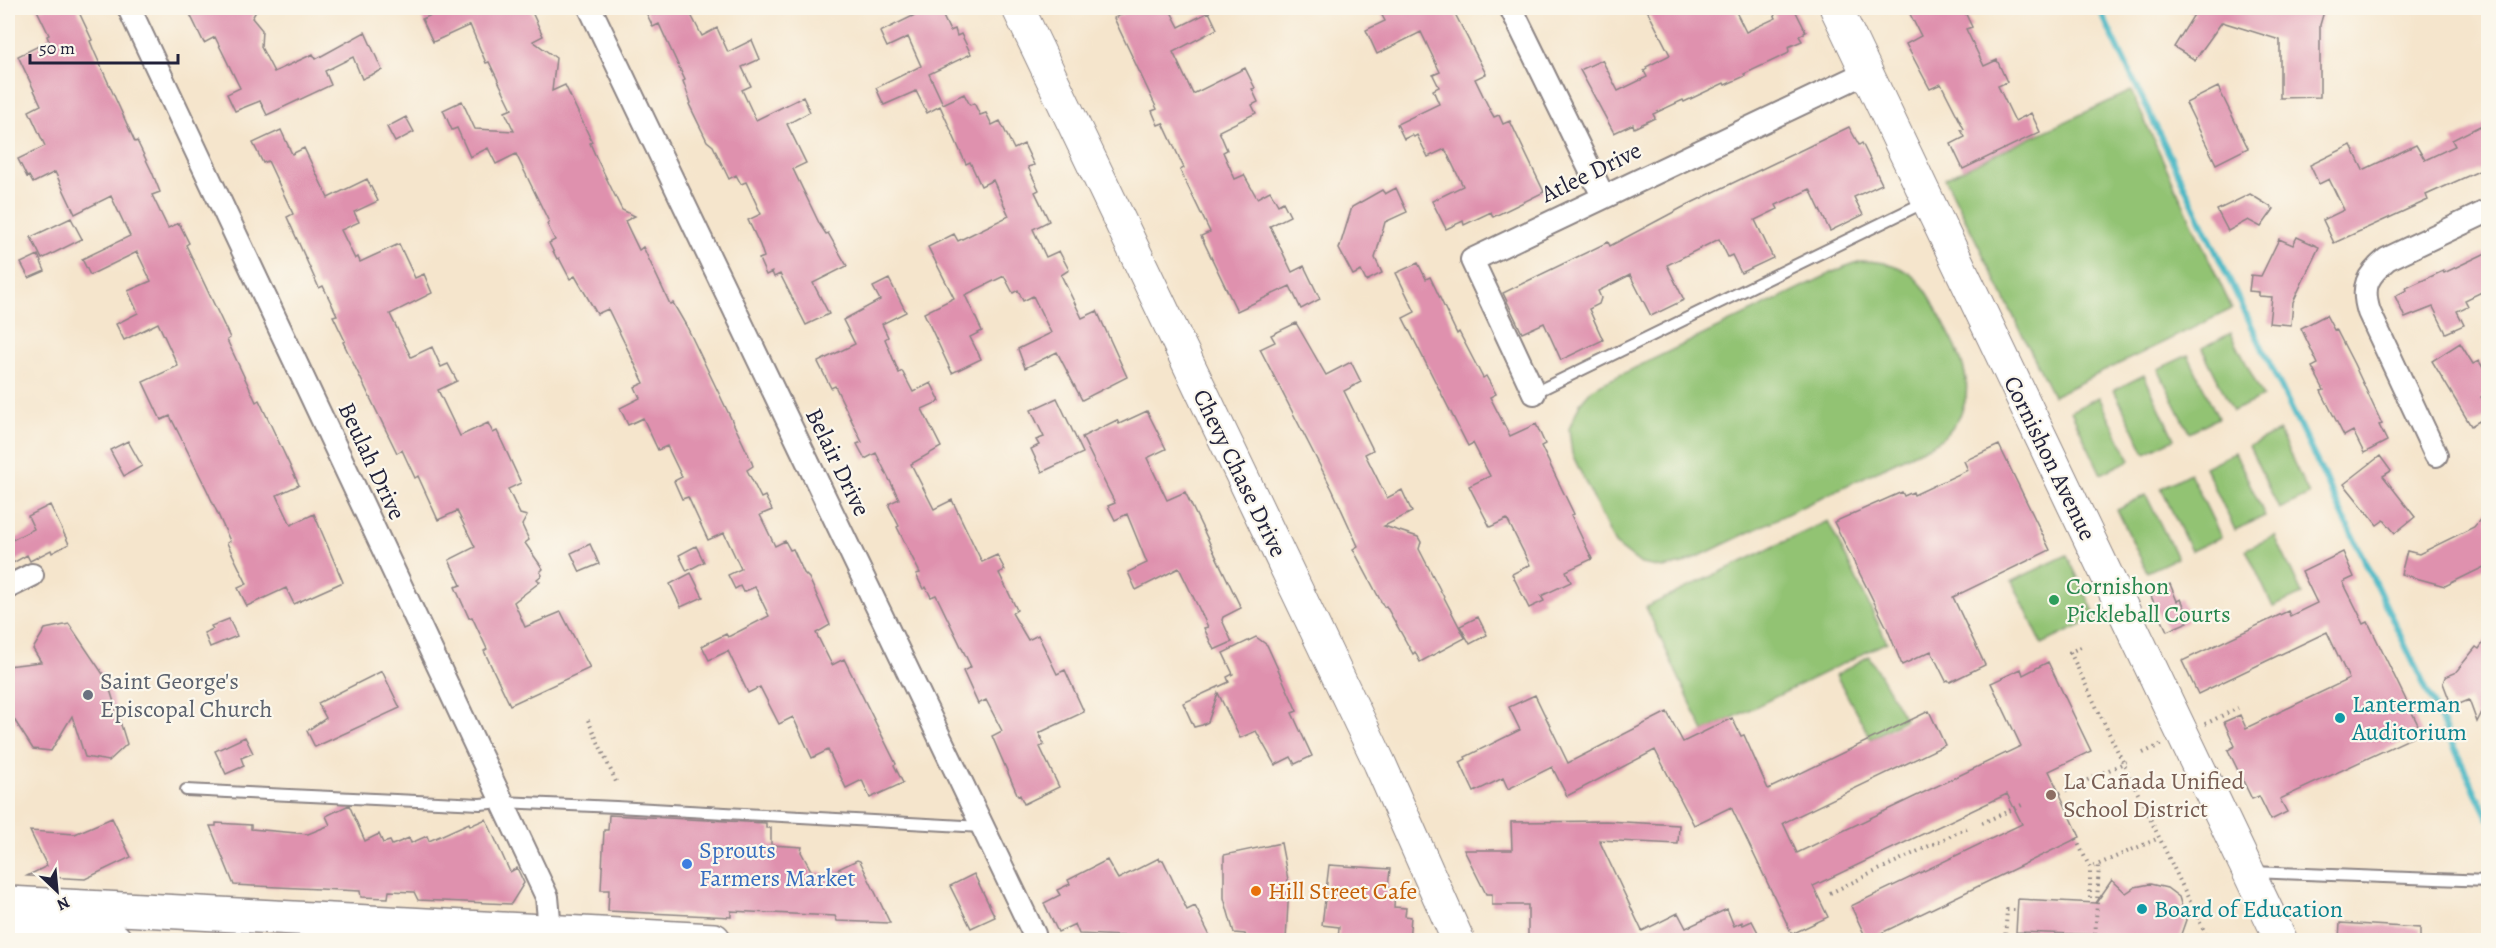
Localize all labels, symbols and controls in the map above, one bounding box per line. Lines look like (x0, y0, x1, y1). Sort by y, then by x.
scale bar (30, 27, 178, 65)
text: 50 m (39, 36, 75, 60)
street label: Atlee Drive (1535, 134, 1647, 210)
street label: Cornishon Avenue (1996, 370, 2104, 546)
street label: Chevy Chase Drive (1186, 384, 1294, 562)
street label: Beulah Drive (331, 397, 413, 525)
street label: Belair Drive (798, 403, 878, 521)
place label: Cornishon Pickleball Courts (2066, 570, 2231, 630)
marker: Cornishon Pickleball Courts (2047, 593, 2061, 607)
place label: Saint George's Episcopal Church (100, 665, 272, 725)
marker: Saint George's Episcopal Church (81, 688, 95, 702)
place label: Lanterman Auditorium (2351, 688, 2467, 748)
marker: Lanterman Auditorium (2333, 711, 2347, 725)
place label: La Cañada Unified School District (2063, 765, 2244, 825)
marker: La Cañada Unified School District (2044, 788, 2058, 802)
place label: Sprouts Farmers Market (699, 834, 856, 894)
marker: Sprouts Farmers Market (680, 857, 694, 871)
north arrow (27, 861, 87, 921)
place label: Hill Street Cafe (1268, 875, 1417, 907)
marker: Hill Street Cafe (1249, 884, 1263, 898)
text: N (53, 891, 73, 916)
place label: Board of Education (2154, 893, 2343, 925)
marker: Board of Education (2135, 902, 2149, 916)

